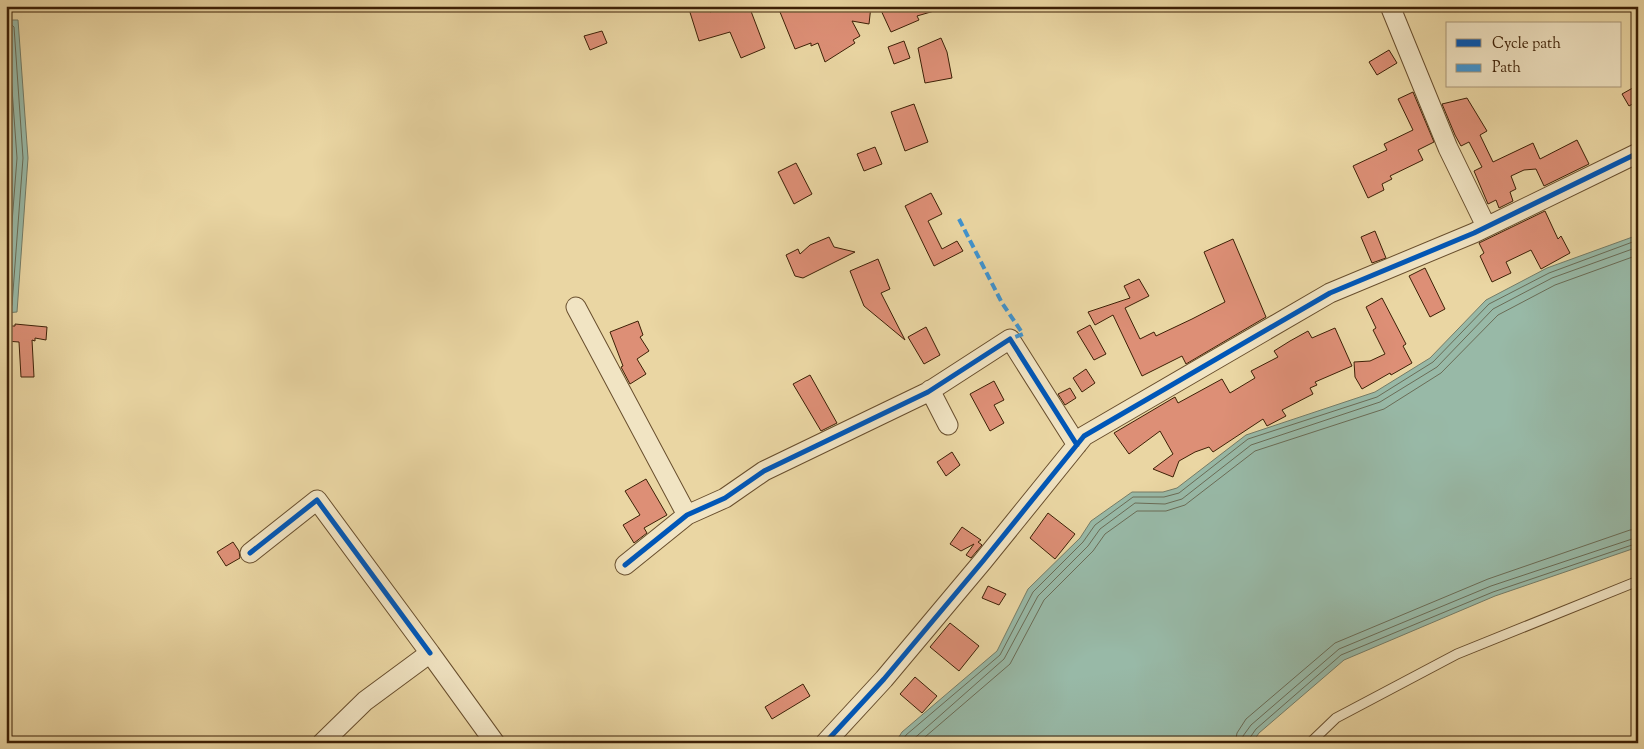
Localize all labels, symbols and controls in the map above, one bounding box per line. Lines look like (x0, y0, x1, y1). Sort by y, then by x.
legend (1446, 22, 1622, 88)
text: Cycle path (1492, 34, 1561, 55)
text: Path (1492, 58, 1521, 79)

